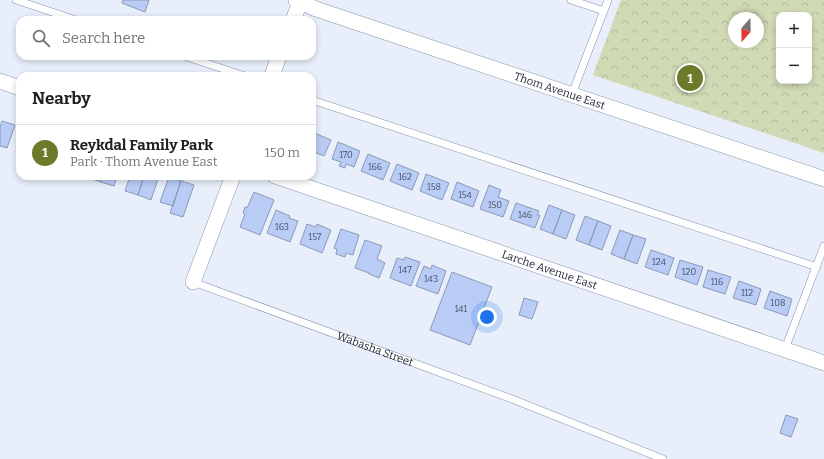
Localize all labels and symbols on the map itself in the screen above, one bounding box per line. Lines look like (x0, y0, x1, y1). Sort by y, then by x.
north arrow (728, 12, 764, 48)
pin: 1 (677, 63, 703, 93)
street label: Thom Avenue East (512, 70, 607, 112)
house number: 170 (339, 150, 353, 160)
house number: 166 (368, 162, 382, 172)
house number: 162 (398, 172, 412, 182)
house number: 158 (427, 182, 441, 192)
house number: 154 (458, 190, 473, 200)
house number: 150 (488, 200, 502, 210)
house number: 146 (518, 210, 532, 220)
house number: 163 (275, 222, 289, 232)
house number: 157 (309, 232, 322, 242)
street label: Larche Avenue East (500, 248, 599, 292)
house number: 124 (652, 257, 667, 267)
house number: 147 (398, 265, 412, 275)
house number: 120 (682, 267, 696, 277)
house number: 143 (424, 274, 438, 284)
house number: 116 (711, 277, 723, 287)
house number: 112 (741, 288, 753, 298)
house number: 108 (771, 298, 785, 308)
house number: 141 (455, 304, 468, 314)
your location (477, 307, 497, 327)
street label: Wabasha Street (335, 329, 415, 369)

